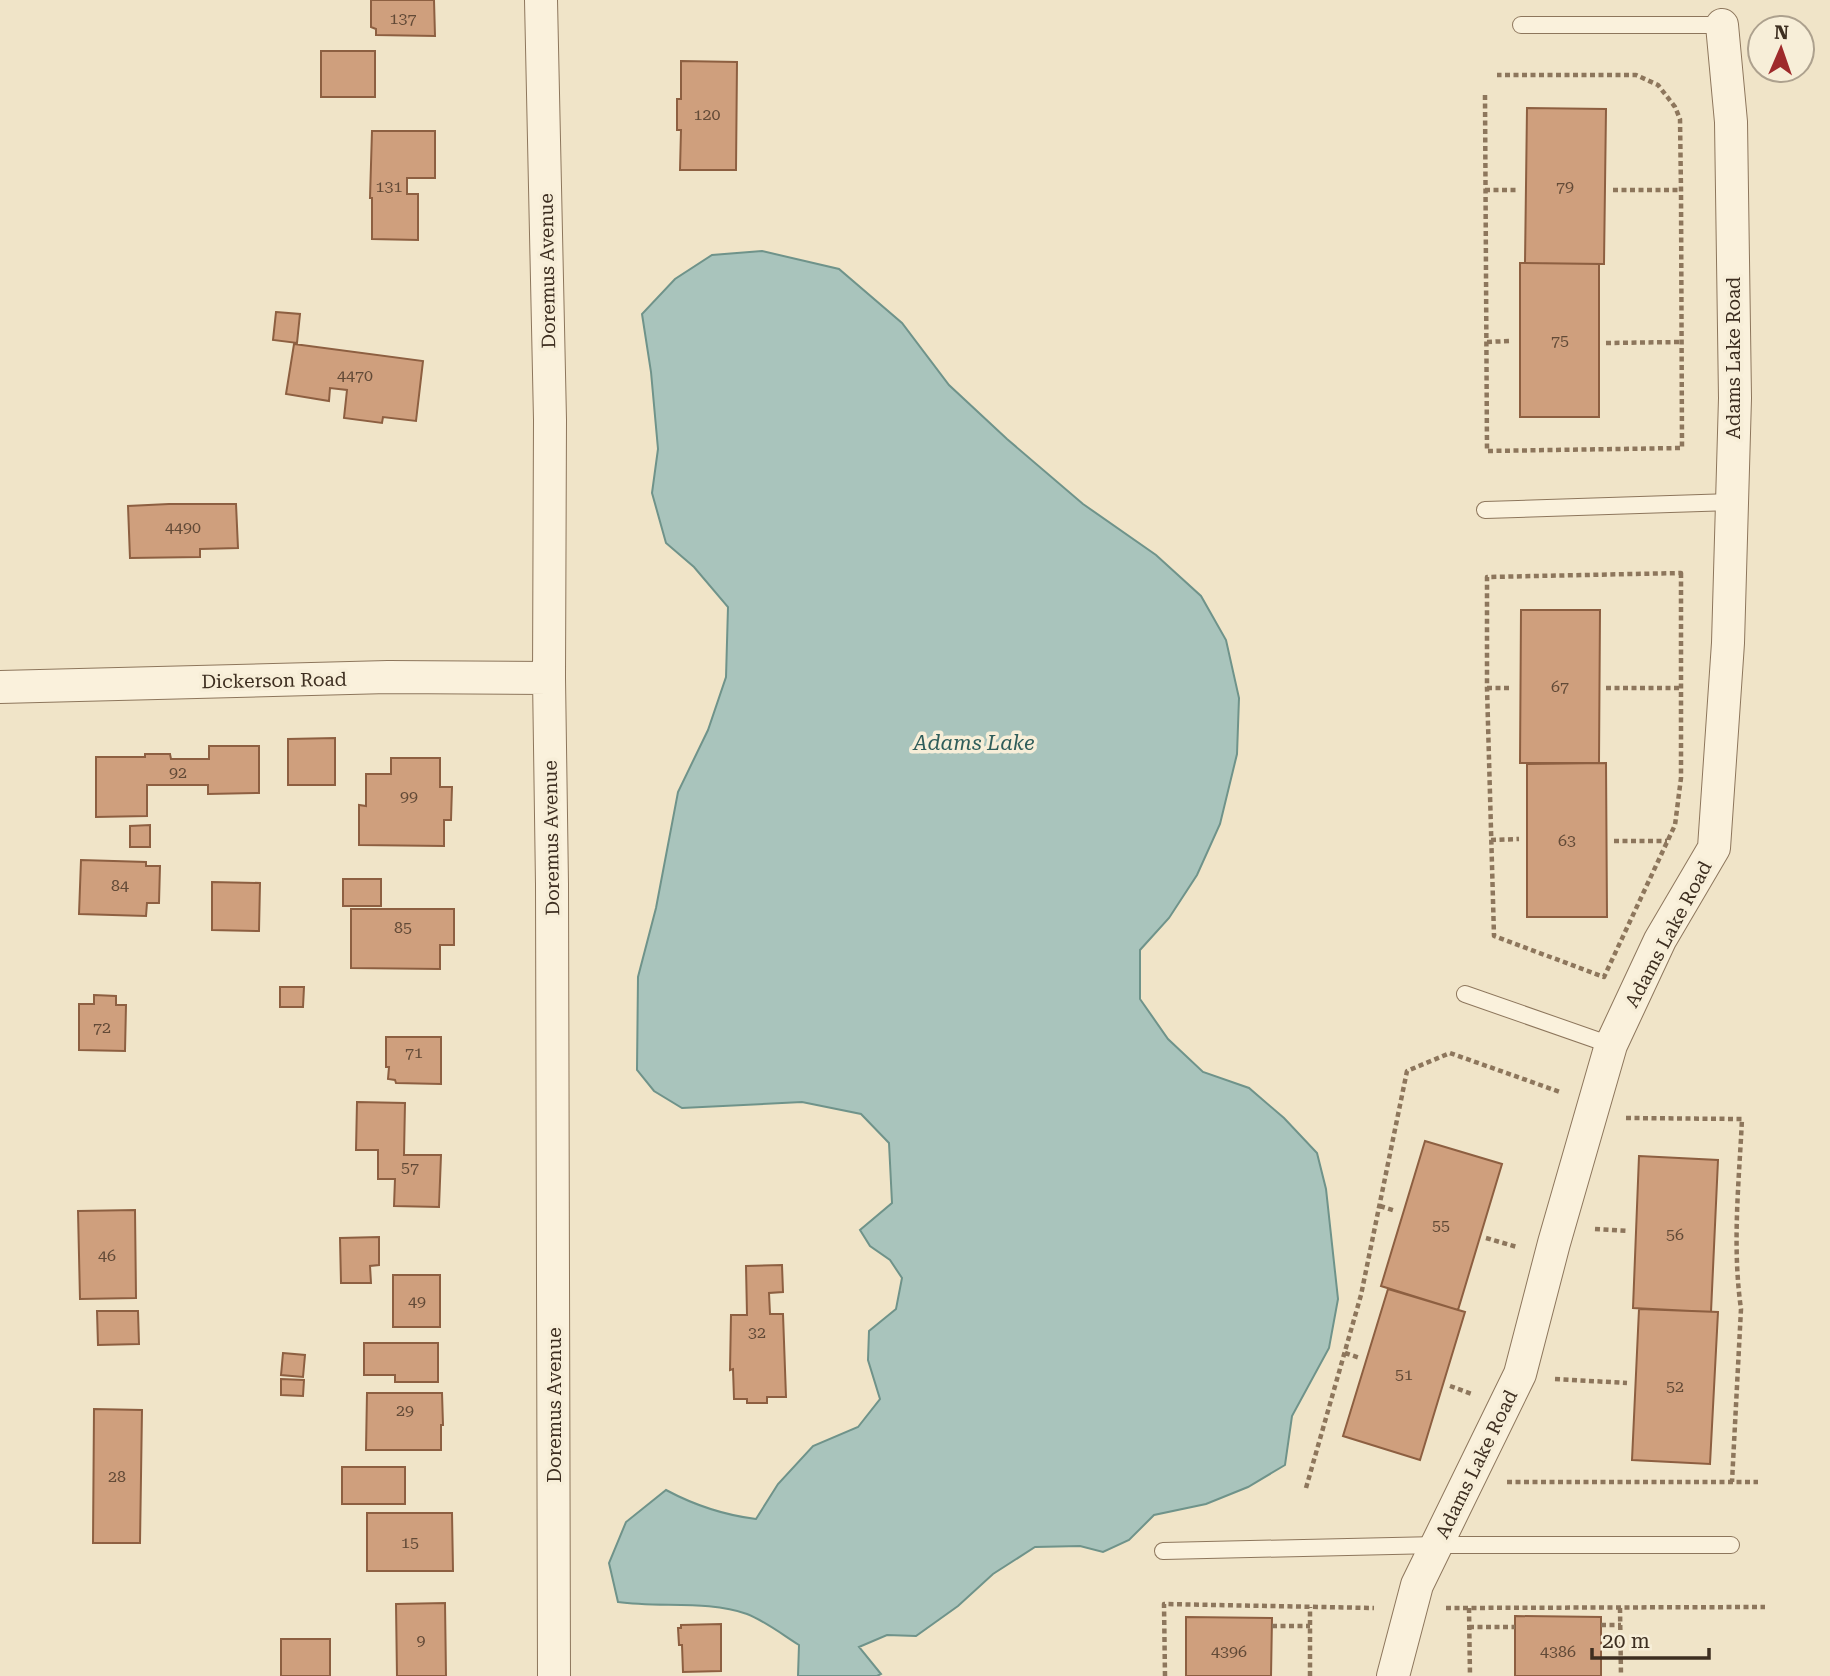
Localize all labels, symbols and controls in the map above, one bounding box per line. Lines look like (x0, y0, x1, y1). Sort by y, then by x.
house number: 137 (390, 9, 416, 28)
north arrow (1746, 14, 1816, 84)
text: N (1774, 21, 1790, 44)
house number: 120 (694, 105, 720, 124)
house number: 131 (376, 177, 402, 196)
house number: 79 (1556, 177, 1574, 196)
street label: Doremus Avenue (535, 193, 560, 349)
street label: Adams Lake Road (1722, 277, 1745, 439)
house number: 75 (1551, 331, 1569, 350)
house number: 4470 (337, 366, 373, 385)
house number: 4490 (165, 518, 201, 537)
street label: Dickerson Road (201, 668, 347, 693)
house number: 67 (1551, 677, 1569, 696)
water label: Adams Lake (911, 731, 1035, 755)
street label: Doremus Avenue (539, 760, 564, 916)
house number: 92 (169, 763, 187, 782)
house number: 99 (400, 787, 418, 806)
house number: 63 (1558, 831, 1576, 850)
street label: Adams Lake Road (1620, 857, 1717, 1011)
house number: 84 (111, 876, 129, 895)
house number: 85 (394, 918, 412, 937)
house number: 72 (93, 1018, 111, 1037)
house number: 71 (405, 1043, 423, 1062)
house number: 57 (401, 1158, 419, 1177)
house number: 55 (1432, 1216, 1450, 1235)
house number: 56 (1666, 1225, 1684, 1244)
house number: 46 (98, 1246, 116, 1265)
house number: 49 (408, 1292, 426, 1311)
house number: 32 (748, 1323, 766, 1342)
street label: Doremus Avenue (543, 1327, 566, 1483)
house number: 51 (1395, 1365, 1413, 1384)
house number: 52 (1666, 1377, 1684, 1396)
street label: Adams Lake Road (1430, 1386, 1522, 1542)
house number: 29 (396, 1401, 414, 1420)
house number: 28 (108, 1467, 126, 1486)
house number: 15 (401, 1533, 419, 1552)
scale bar (1592, 1616, 1709, 1660)
text: 20 m (1602, 1629, 1650, 1653)
house number: 9 (417, 1631, 426, 1650)
house number: 4396 (1211, 1642, 1247, 1661)
house number: 4386 (1540, 1642, 1576, 1661)

